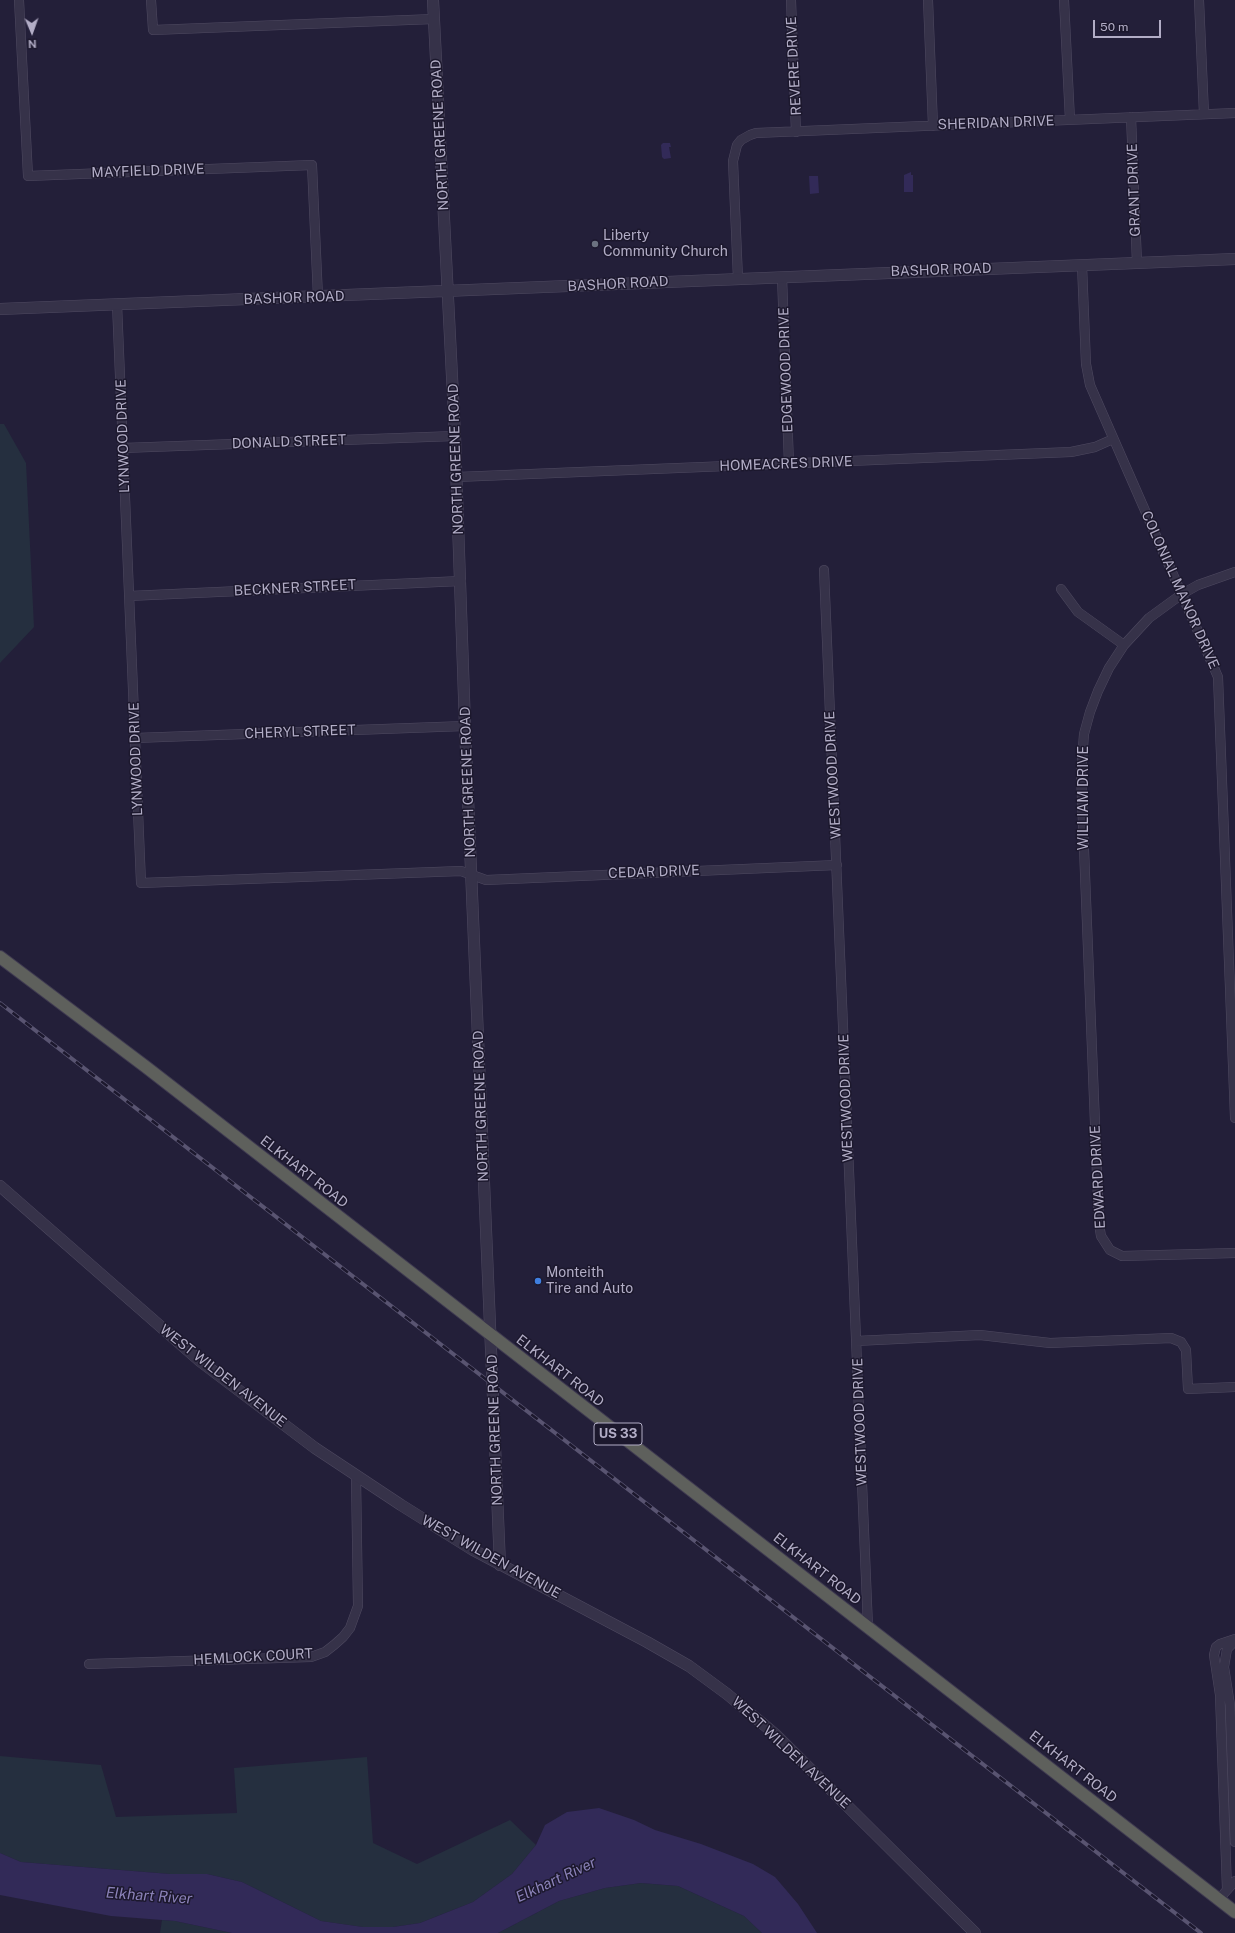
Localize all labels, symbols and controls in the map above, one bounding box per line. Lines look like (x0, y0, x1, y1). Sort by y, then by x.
north arrow (12, 12, 52, 52)
scale bar (1095, 12, 1163, 38)
street label: REVERE DRIVE (783, 16, 805, 116)
text: 50 m (1100, 20, 1128, 34)
text: N (28, 38, 37, 50)
street label: NORTH GREENE ROAD (428, 59, 452, 211)
street label: SHERIDAN DRIVE (937, 113, 1055, 133)
street label: GRANT DRIVE (1124, 143, 1144, 237)
street label: MAYFIELD DRIVE (91, 161, 205, 181)
place label: Liberty Community Church (603, 228, 728, 260)
marker: Liberty Community Church (590, 239, 600, 249)
street label: BASHOR ROAD (890, 260, 992, 280)
street label: BASHOR ROAD (567, 273, 669, 295)
street label: BASHOR ROAD (243, 288, 345, 308)
street label: EDGEWOOD DRIVE (775, 307, 797, 433)
street label: LYNWOOD DRIVE (113, 379, 133, 493)
street label: NORTH GREENE ROAD (445, 383, 467, 535)
street label: DONALD STREET (231, 432, 347, 452)
street label: HOMEACRES DRIVE (719, 453, 853, 475)
street label: COLONIAL MANOR DRIVE (1138, 508, 1222, 672)
street label: BECKNER STREET (233, 576, 357, 600)
street label: LYNWOOD DRIVE (126, 702, 146, 816)
street label: NORTH GREENE ROAD (457, 706, 479, 858)
street label: WESTWOOD DRIVE (821, 711, 845, 839)
street label: CHERYL STREET (244, 722, 356, 742)
street label: WILLIAM DRIVE (1076, 746, 1092, 850)
street label: CEDAR DRIVE (608, 862, 700, 882)
street label: NORTH GREENE ROAD (470, 1030, 492, 1182)
street label: WESTWOOD DRIVE (835, 1034, 857, 1162)
street label: EDWARD DRIVE (1087, 1125, 1109, 1229)
street label: ELKHART ROAD (257, 1132, 351, 1212)
place label: Monteith Tire and Auto (546, 1265, 633, 1298)
marker: Monteith Tire and Auto (533, 1276, 543, 1286)
street label: WEST WILDEN AVENUE (156, 1321, 290, 1431)
street label: ELKHART ROAD (513, 1331, 607, 1411)
street label: NORTH GREENE ROAD (484, 1354, 506, 1506)
street label: WESTWOOD DRIVE (849, 1358, 871, 1486)
road number: US 33 (594, 1423, 642, 1445)
street label: WEST WILDEN AVENUE (419, 1512, 563, 1602)
street label: ELKHART ROAD (770, 1529, 864, 1609)
street label: HEMLOCK COURT (193, 1645, 313, 1669)
street label: WEST WILDEN AVENUE (728, 1694, 854, 1812)
street label: ELKHART ROAD (1026, 1727, 1120, 1807)
water label: Elkhart River (513, 1854, 599, 1906)
water label: Elkhart River (105, 1884, 193, 1908)

